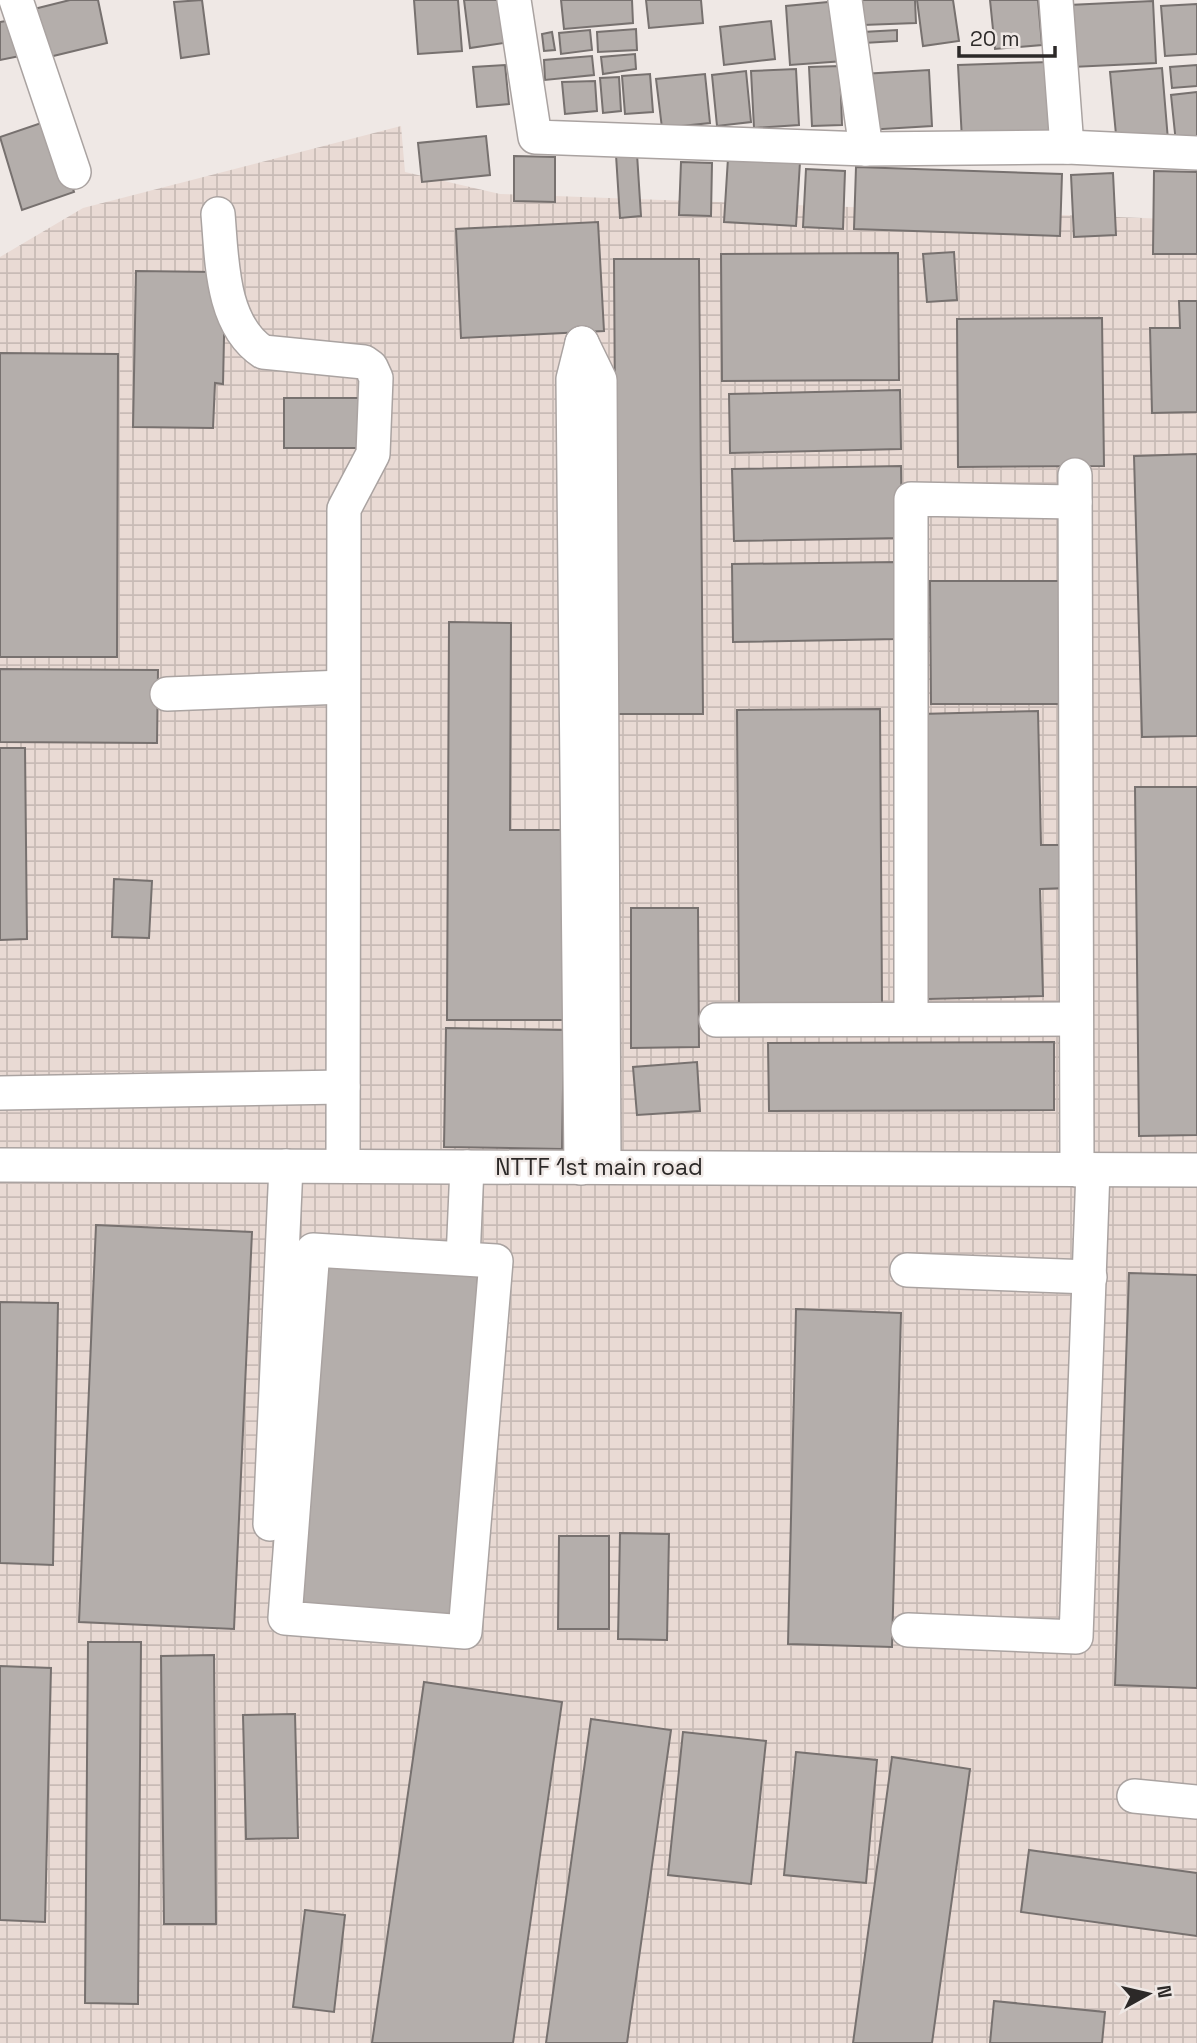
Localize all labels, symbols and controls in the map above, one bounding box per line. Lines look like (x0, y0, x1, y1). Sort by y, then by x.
scale bar (959, 14, 1055, 58)
text: 20 m (970, 25, 1020, 52)
street label: NTTF 1st main road (495, 1152, 703, 1182)
north arrow (1113, 1959, 1183, 2029)
text: N (1151, 1984, 1178, 2000)

